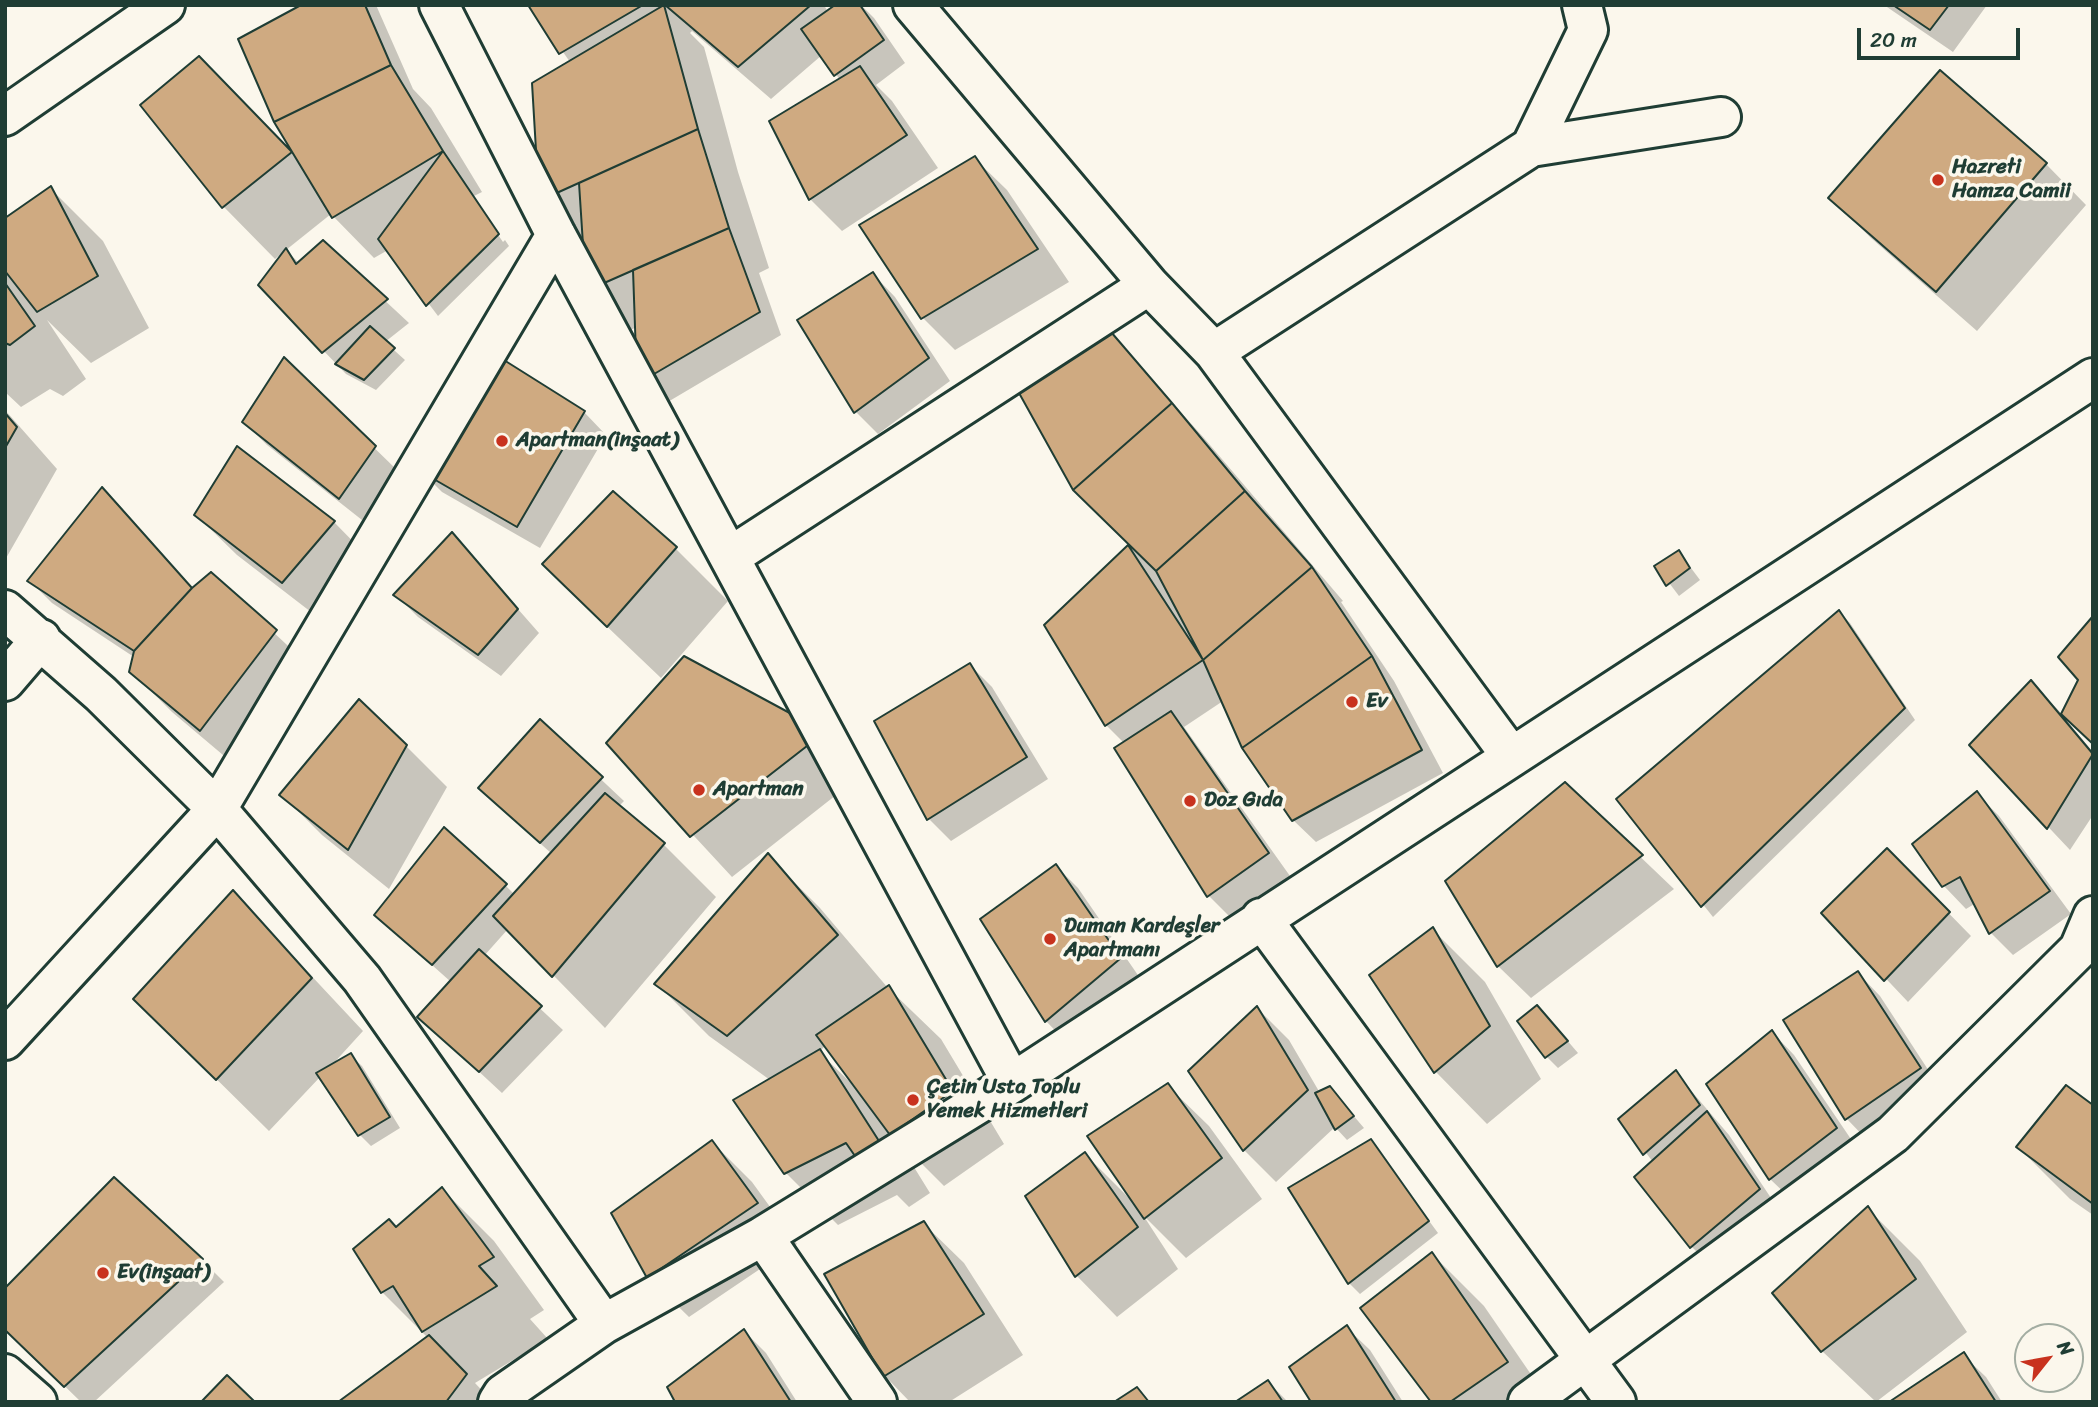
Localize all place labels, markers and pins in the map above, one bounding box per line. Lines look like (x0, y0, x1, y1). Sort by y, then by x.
place label: Hazreti Hamza Camii (1952, 155, 2071, 205)
marker: Hazreti Hamza Camii (1930, 172, 1946, 188)
place label: Apartman(inşaat) (516, 428, 678, 454)
marker: Apartman(inşaat) (494, 433, 510, 449)
place label: Ev (1366, 689, 1387, 715)
marker: Ev (1344, 694, 1360, 710)
place label: Apartman (713, 777, 803, 803)
marker: Apartman (691, 782, 707, 798)
place label: Doz Gıda (1204, 788, 1283, 814)
marker: Doz Gıda (1182, 793, 1198, 809)
place label: Duman Kardeşler Apartmanı (1064, 914, 1219, 964)
marker: Duman Kardeşler Apartmanı (1042, 931, 1058, 947)
place label: Çetin Usta Toplu Yemek Hizmetleri (927, 1075, 1087, 1125)
marker: Çetin Usta Toplu Yemek Hizmetleri (905, 1092, 921, 1108)
place label: Ev(inşaat) (117, 1260, 210, 1286)
marker: Ev(inşaat) (95, 1265, 111, 1281)

